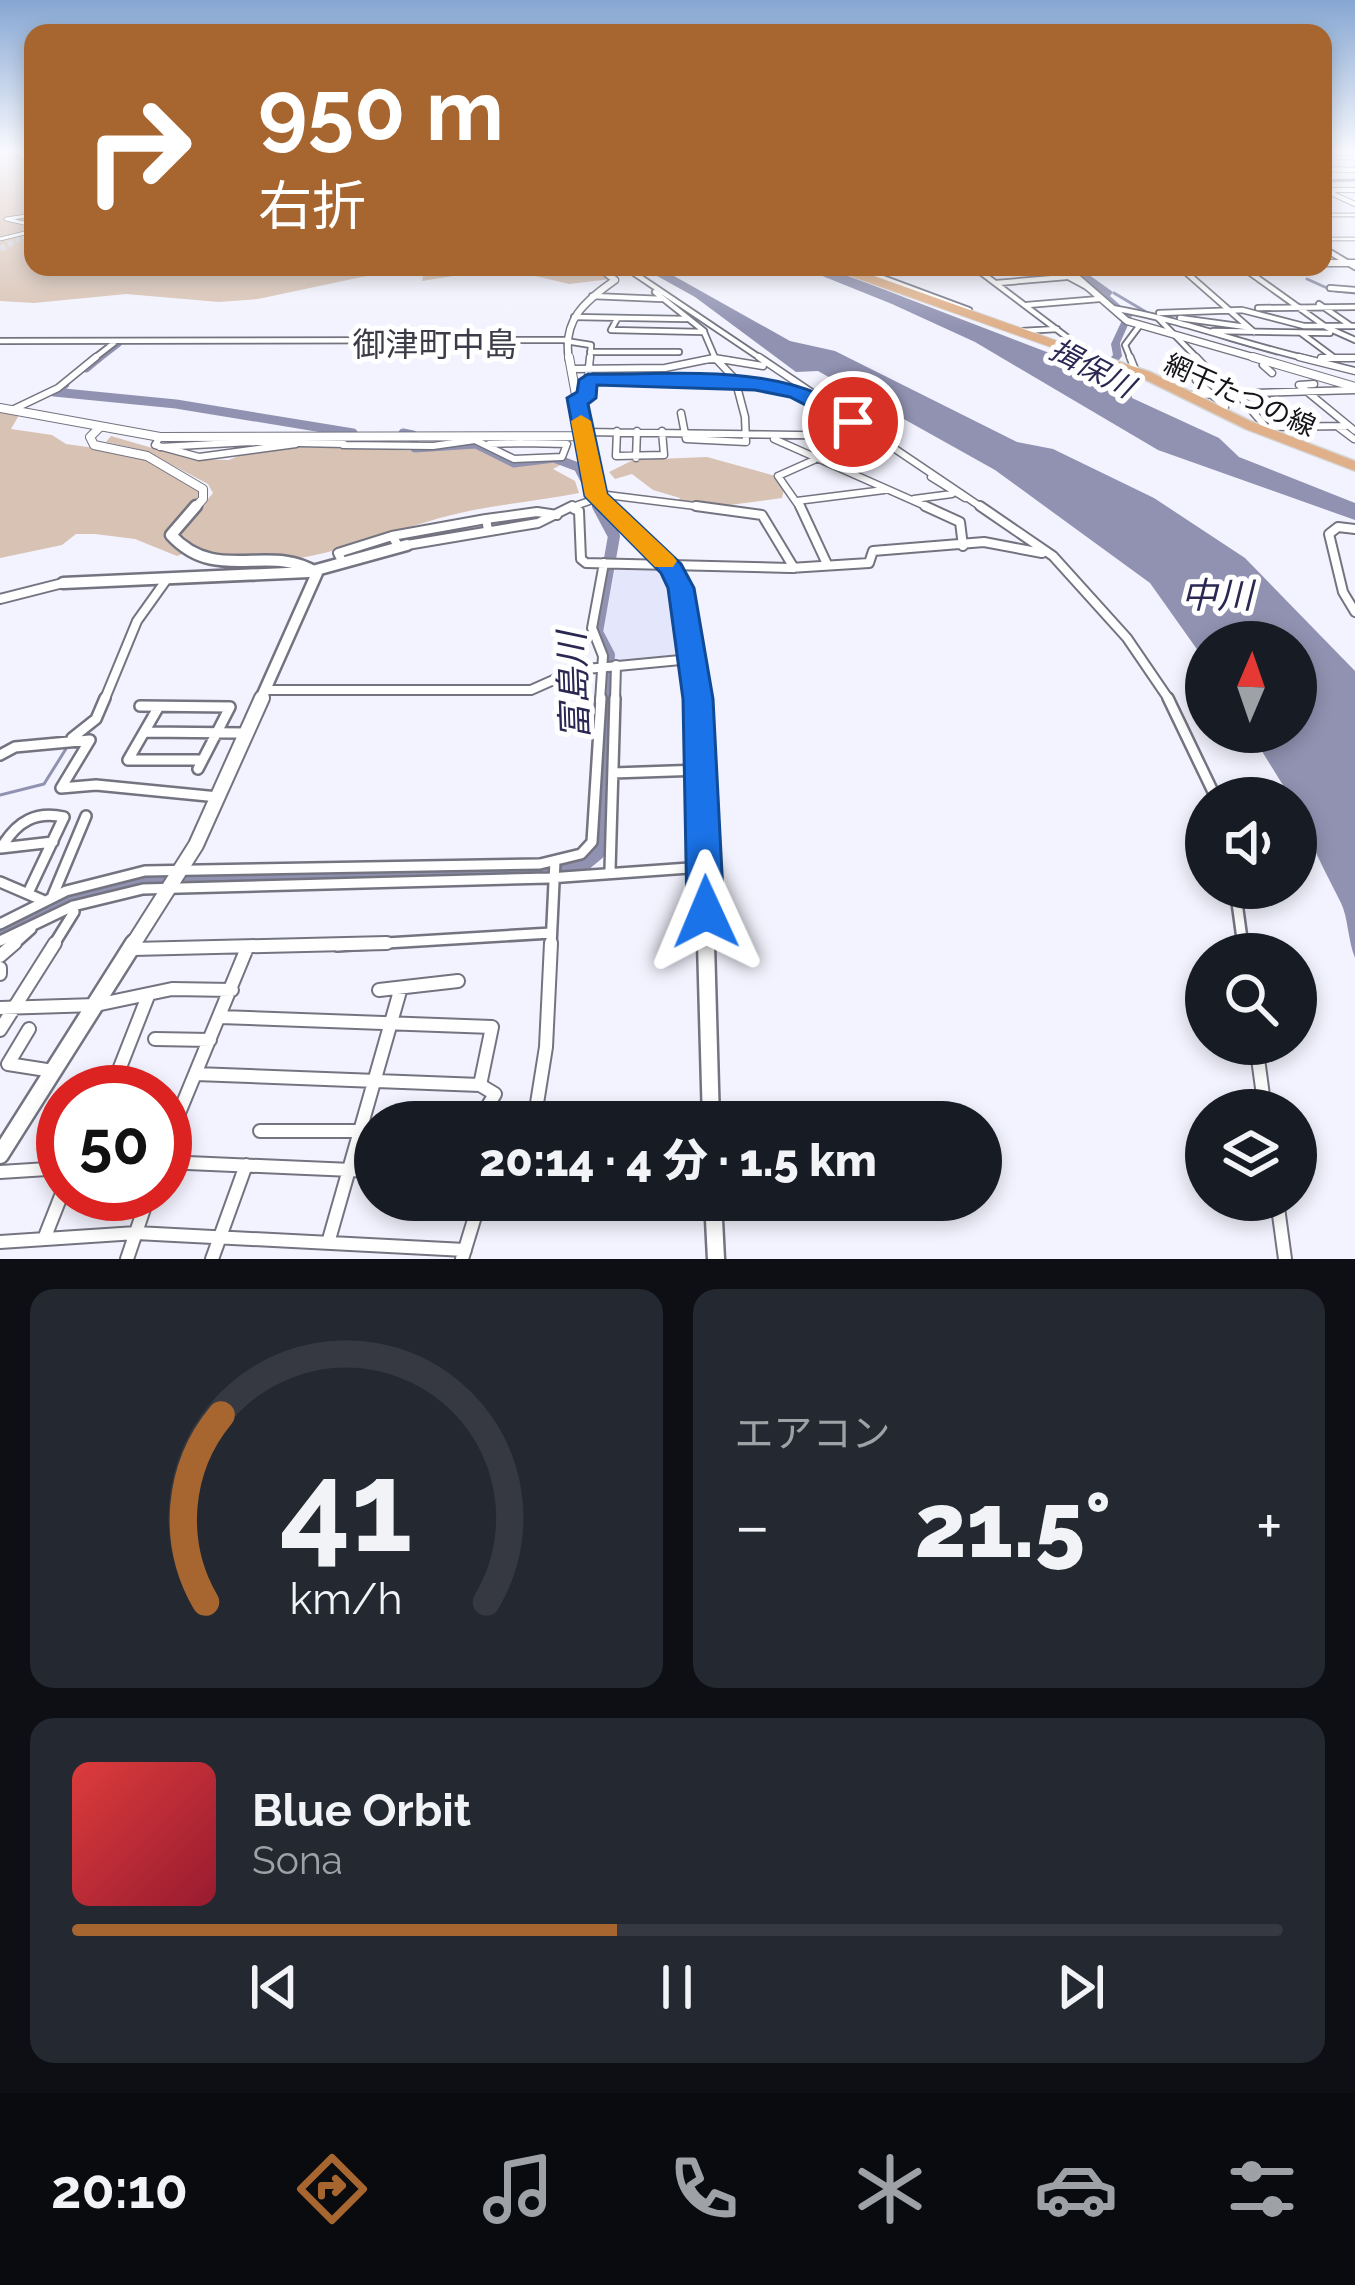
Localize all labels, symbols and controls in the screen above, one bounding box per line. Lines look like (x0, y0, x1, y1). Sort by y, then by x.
text: 950 m (258, 61, 504, 160)
icon: right (60, 72, 216, 228)
text: 右折 (258, 174, 366, 238)
district label: 御津町中島 (353, 325, 518, 364)
water label: 揖保川 (1044, 331, 1143, 406)
street label: 網干たつの線 (1160, 348, 1320, 442)
pin (802, 371, 904, 473)
icon: arrive (820, 389, 886, 455)
water label: 中川 (1181, 574, 1257, 616)
north arrow (1185, 621, 1317, 753)
map controls (1185, 621, 1317, 1221)
water label: 富島川 (550, 627, 596, 741)
button: sound (1185, 777, 1317, 909)
position arrow (643, 849, 769, 975)
button: search (1185, 933, 1317, 1065)
speed limit sign: 50 (36, 1065, 192, 1221)
button: layers (1185, 1089, 1317, 1221)
text: 20:14 · 4 分 · 1.5 km (479, 1134, 877, 1187)
text: エアコン (735, 1410, 891, 1456)
text: 41 (280, 1434, 413, 1580)
text: 21.5° (914, 1472, 1111, 1578)
text: − (735, 1487, 770, 1564)
text: + (1256, 1487, 1283, 1564)
text: km/h (290, 1573, 403, 1623)
text: Blue Orbit (252, 1784, 471, 1837)
text: Sona (252, 1837, 343, 1883)
icon: previous (241, 1954, 307, 2020)
icon: pause (644, 1954, 710, 2020)
icon: next (1048, 1954, 1114, 2020)
icon: directions (290, 2147, 374, 2231)
icon: music (476, 2147, 560, 2231)
icon: phone (662, 2147, 746, 2231)
icon: climate (848, 2147, 932, 2231)
icon: car (1034, 2147, 1118, 2231)
icon: filters (1220, 2147, 1304, 2231)
text: 20:10 (51, 2157, 188, 2221)

